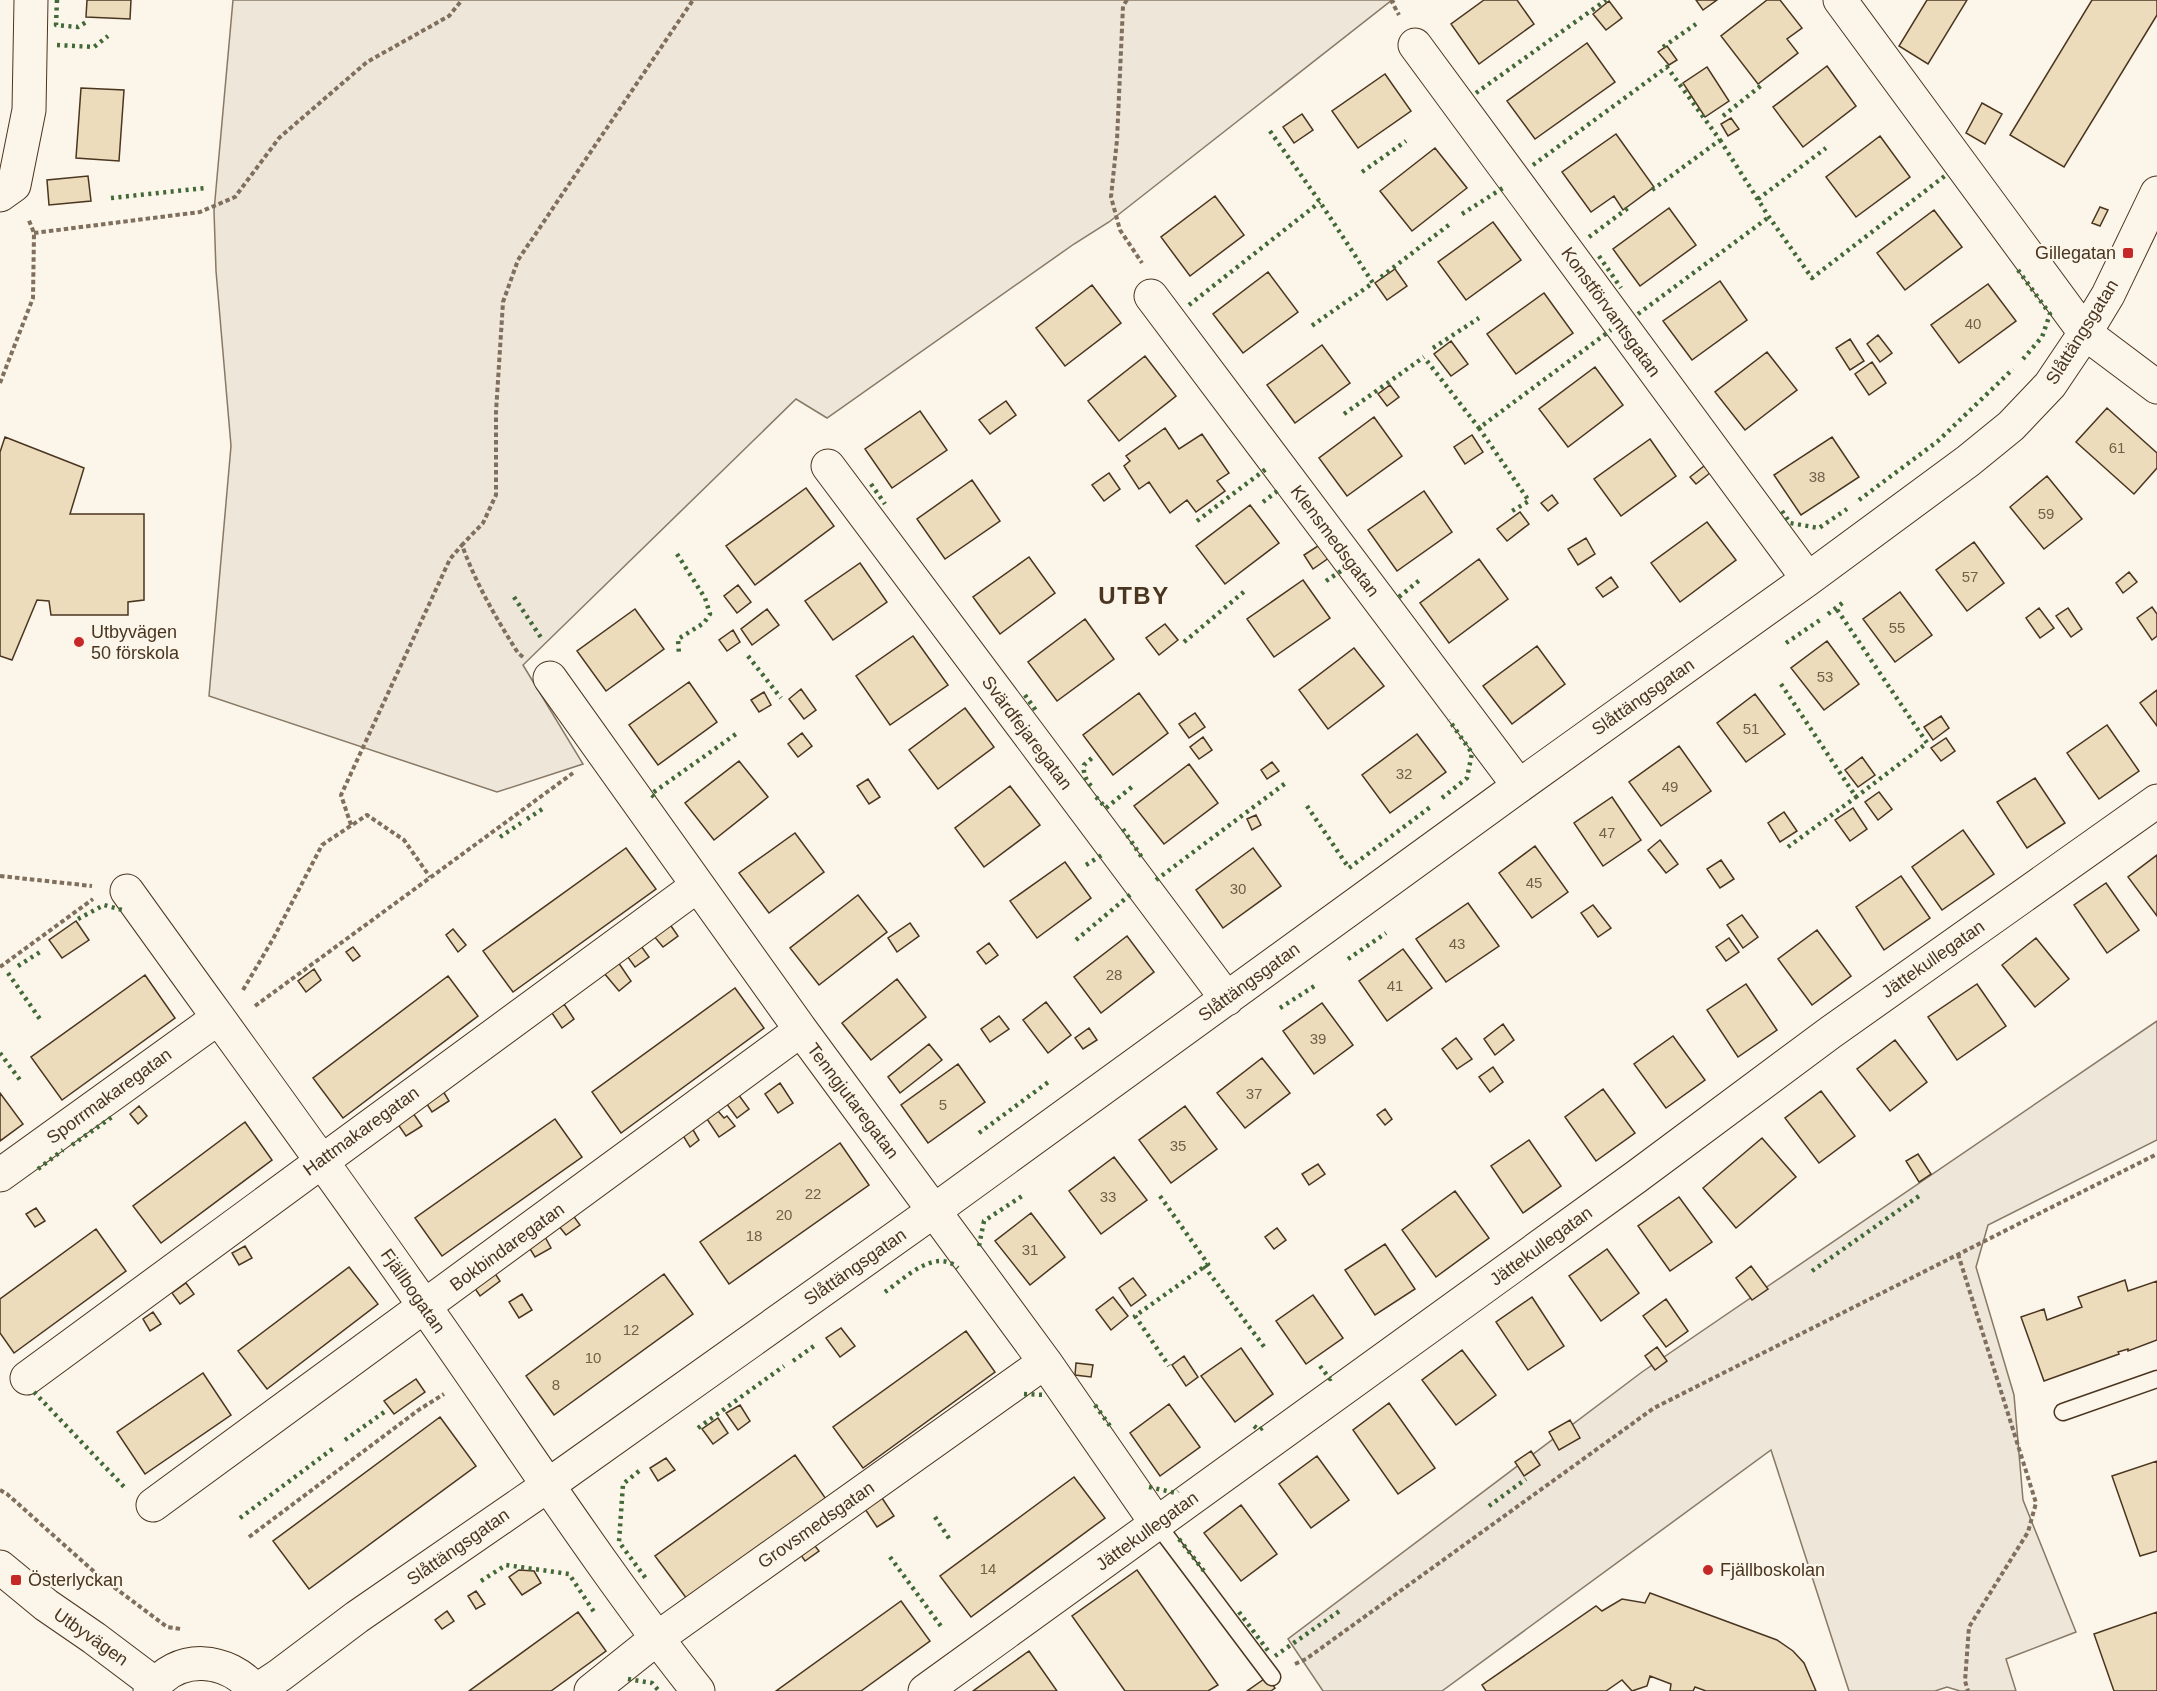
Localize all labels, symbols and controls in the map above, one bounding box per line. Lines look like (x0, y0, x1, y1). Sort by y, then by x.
street label: Konstförvantsgatan (1557, 243, 1665, 381)
place label: Gillegatan (2035, 243, 2116, 263)
marker: Gillegatan (2121, 246, 2135, 260)
street label: Slåttängsgatan (2042, 276, 2122, 388)
house number: 40 (1965, 315, 1981, 332)
house number: 61 (2109, 439, 2125, 456)
house number: 38 (1809, 468, 1825, 485)
street label: Klensmedsgatan (1287, 481, 1383, 601)
house number: 59 (2038, 505, 2054, 522)
house number: 57 (1962, 568, 1978, 585)
district label: UTBY (1098, 582, 1170, 609)
house number: 55 (1889, 619, 1905, 636)
place label: Utbyvägen 50 förskola (91, 622, 180, 663)
marker: Utbyvägen 50 förskola (72, 635, 86, 649)
street label: Slåttängsgatan (1588, 654, 1698, 740)
house number: 53 (1817, 668, 1833, 685)
street label: Svärdfejaregatan (978, 672, 1076, 794)
house number: 51 (1743, 720, 1759, 737)
house number: 32 (1396, 765, 1412, 782)
house number: 49 (1662, 778, 1678, 795)
house number: 47 (1599, 824, 1615, 841)
house number: 45 (1526, 874, 1542, 891)
house number: 30 (1230, 880, 1246, 897)
street label: Jättekullegatan (1878, 916, 1988, 1002)
house number: 43 (1449, 935, 1465, 952)
street label: Slåttängsgatan (1195, 939, 1303, 1025)
house number: 28 (1106, 966, 1122, 983)
house number: 41 (1387, 977, 1403, 994)
house number: 39 (1310, 1030, 1326, 1047)
street label: Tenngjutaregatan (803, 1039, 903, 1163)
street label: Sporrmakaregatan (43, 1044, 175, 1148)
street label: Hattmakaregatan (299, 1082, 423, 1180)
house number: 37 (1246, 1085, 1262, 1102)
house number: 5 (939, 1096, 947, 1113)
house number: 35 (1170, 1137, 1186, 1154)
house number: 22 (805, 1185, 821, 1202)
house number: 33 (1100, 1188, 1116, 1205)
street label: Bokbindaregatan (446, 1199, 568, 1295)
street label: Jättekullegatan (1486, 1202, 1596, 1290)
house number: 20 (776, 1206, 792, 1223)
street label: Slåttängsgatan (800, 1224, 910, 1310)
house number: 18 (746, 1227, 762, 1244)
house number: 31 (1022, 1241, 1038, 1258)
street label: Fjällbogatan (377, 1245, 449, 1337)
house number: 12 (623, 1321, 639, 1338)
house number: 10 (585, 1349, 601, 1366)
house number: 8 (552, 1376, 560, 1393)
street label: Grovsmedsgatan (754, 1477, 878, 1573)
street label: Jättekullegatan (1092, 1487, 1202, 1575)
street label: Slåttängsgatan (403, 1504, 513, 1590)
house number: 14 (980, 1560, 996, 1577)
place label: Fjällboskolan (1720, 1560, 1825, 1580)
marker: Fjällboskolan (1701, 1563, 1715, 1577)
place label: Österlyckan (28, 1570, 123, 1590)
marker: Österlyckan (9, 1573, 23, 1587)
street label: Utbyvägen (50, 1604, 132, 1670)

